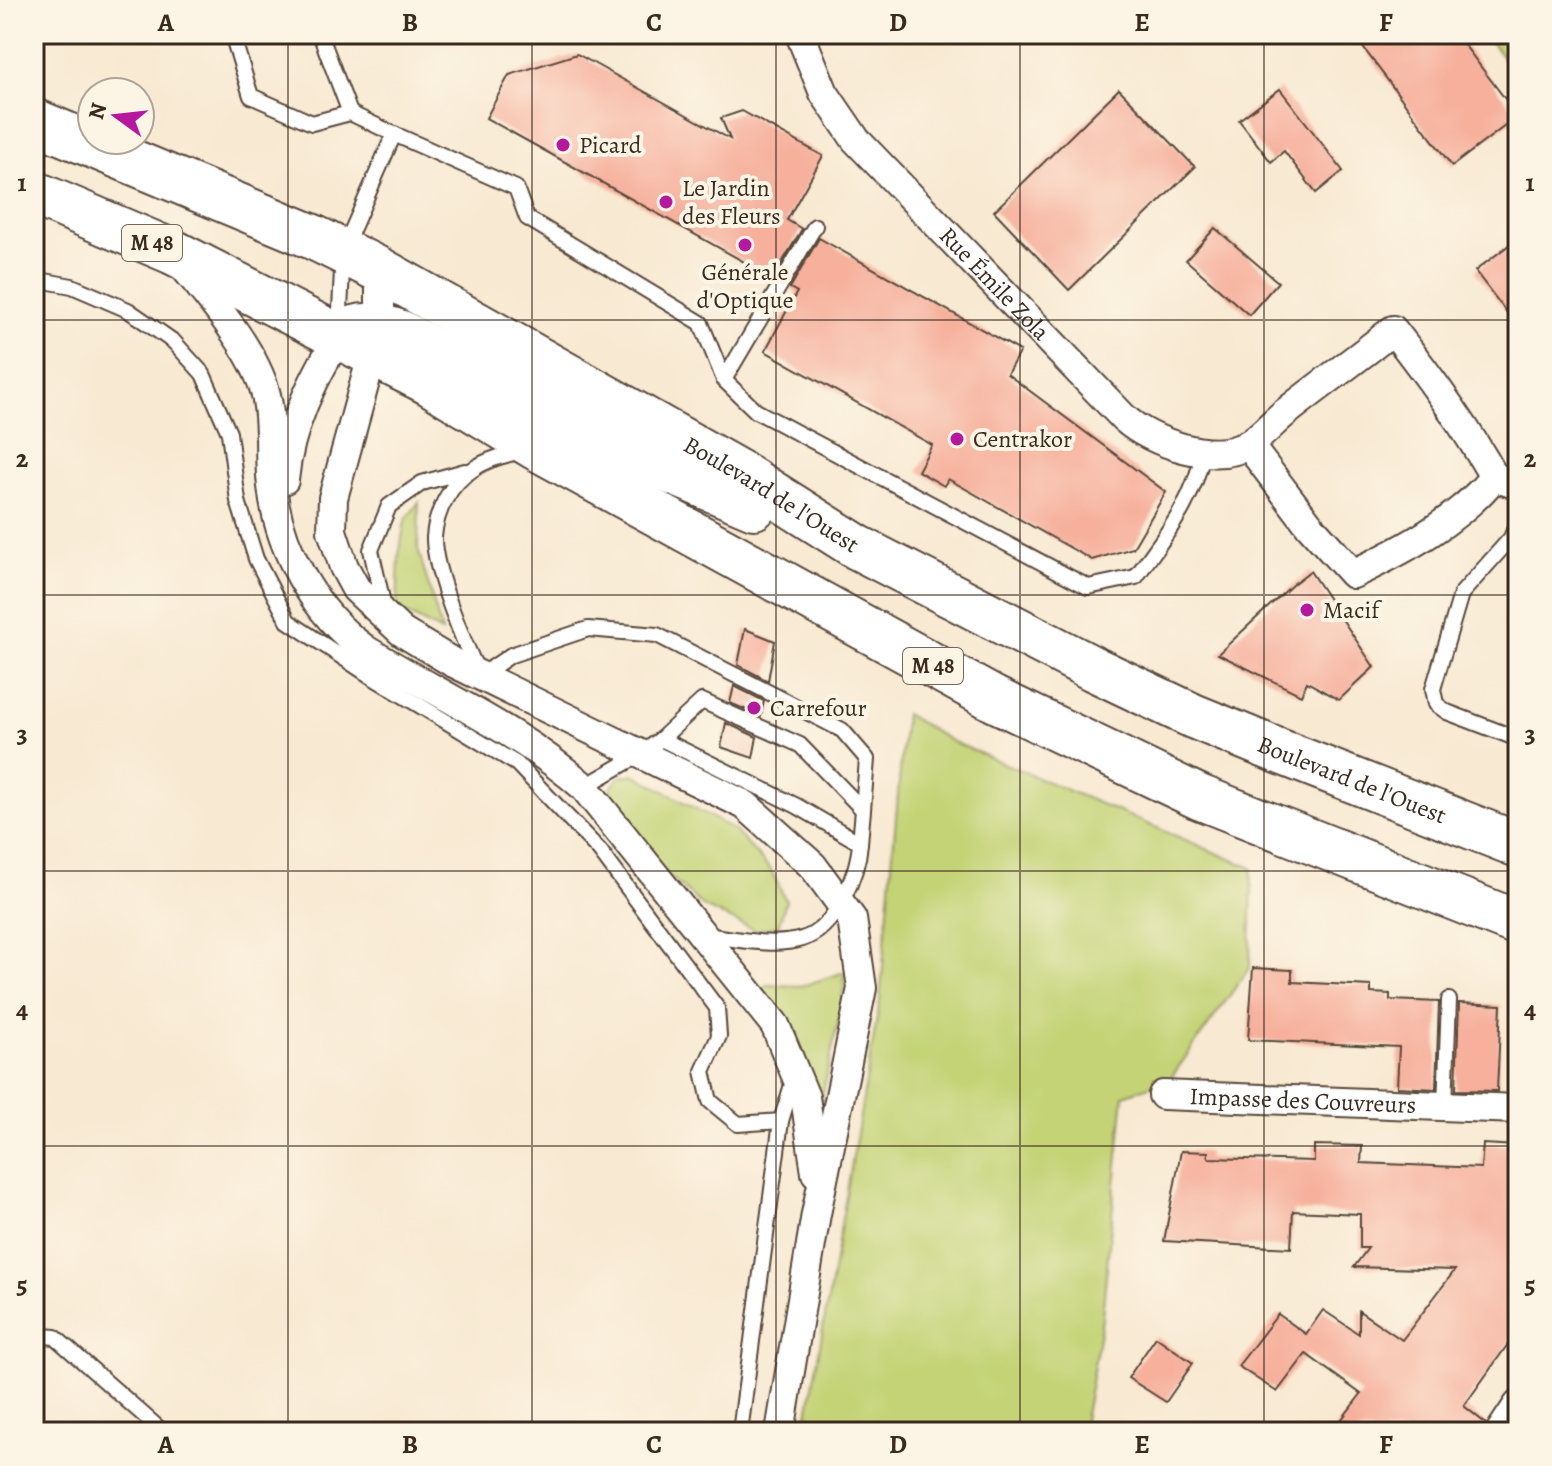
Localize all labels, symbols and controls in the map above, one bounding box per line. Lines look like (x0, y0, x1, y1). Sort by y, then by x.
text: A (157, 5, 175, 40)
text: B (402, 5, 418, 40)
text: C (646, 5, 662, 40)
text: D (889, 5, 907, 40)
text: E (1134, 5, 1150, 40)
text: F (1379, 5, 1393, 40)
north arrow (76, 76, 156, 156)
text: N (81, 99, 114, 123)
place label: Picard (579, 129, 642, 161)
marker: Picard (554, 136, 572, 154)
text: 1 (17, 165, 27, 200)
text: 1 (1525, 165, 1535, 200)
place label: Le Jardin des Fleurs (682, 172, 781, 232)
marker: Le Jardin des Fleurs (657, 193, 675, 211)
street label: Rue Émile Zola (932, 220, 1057, 348)
road number: M 48 (122, 225, 182, 261)
marker: Générale d'Optique (736, 236, 754, 254)
place label: Générale d'Optique (696, 256, 794, 316)
place label: Centrakor (973, 423, 1072, 455)
street label: Boulevard de l'Ouest (678, 428, 865, 560)
marker: Centrakor (948, 430, 966, 448)
text: 2 (16, 441, 29, 476)
text: 2 (1524, 441, 1537, 476)
place label: Macif (1323, 594, 1382, 626)
marker: Macif (1298, 601, 1316, 619)
road number: M 48 (903, 648, 963, 684)
place label: Carrefour (770, 692, 867, 724)
marker: Carrefour (745, 699, 763, 717)
text: 3 (16, 716, 28, 751)
text: 3 (1524, 716, 1536, 751)
street label: Boulevard de l'Ouest (1253, 728, 1451, 831)
text: 4 (16, 992, 28, 1027)
text: 4 (1524, 992, 1536, 1027)
street label: Impasse des Couvreurs (1189, 1080, 1417, 1121)
text: 5 (16, 1267, 28, 1302)
text: 5 (1524, 1267, 1536, 1302)
text: A (157, 1427, 175, 1462)
text: B (402, 1427, 418, 1462)
text: C (646, 1427, 662, 1462)
text: D (889, 1427, 907, 1462)
text: E (1134, 1427, 1150, 1462)
text: F (1379, 1427, 1393, 1462)

